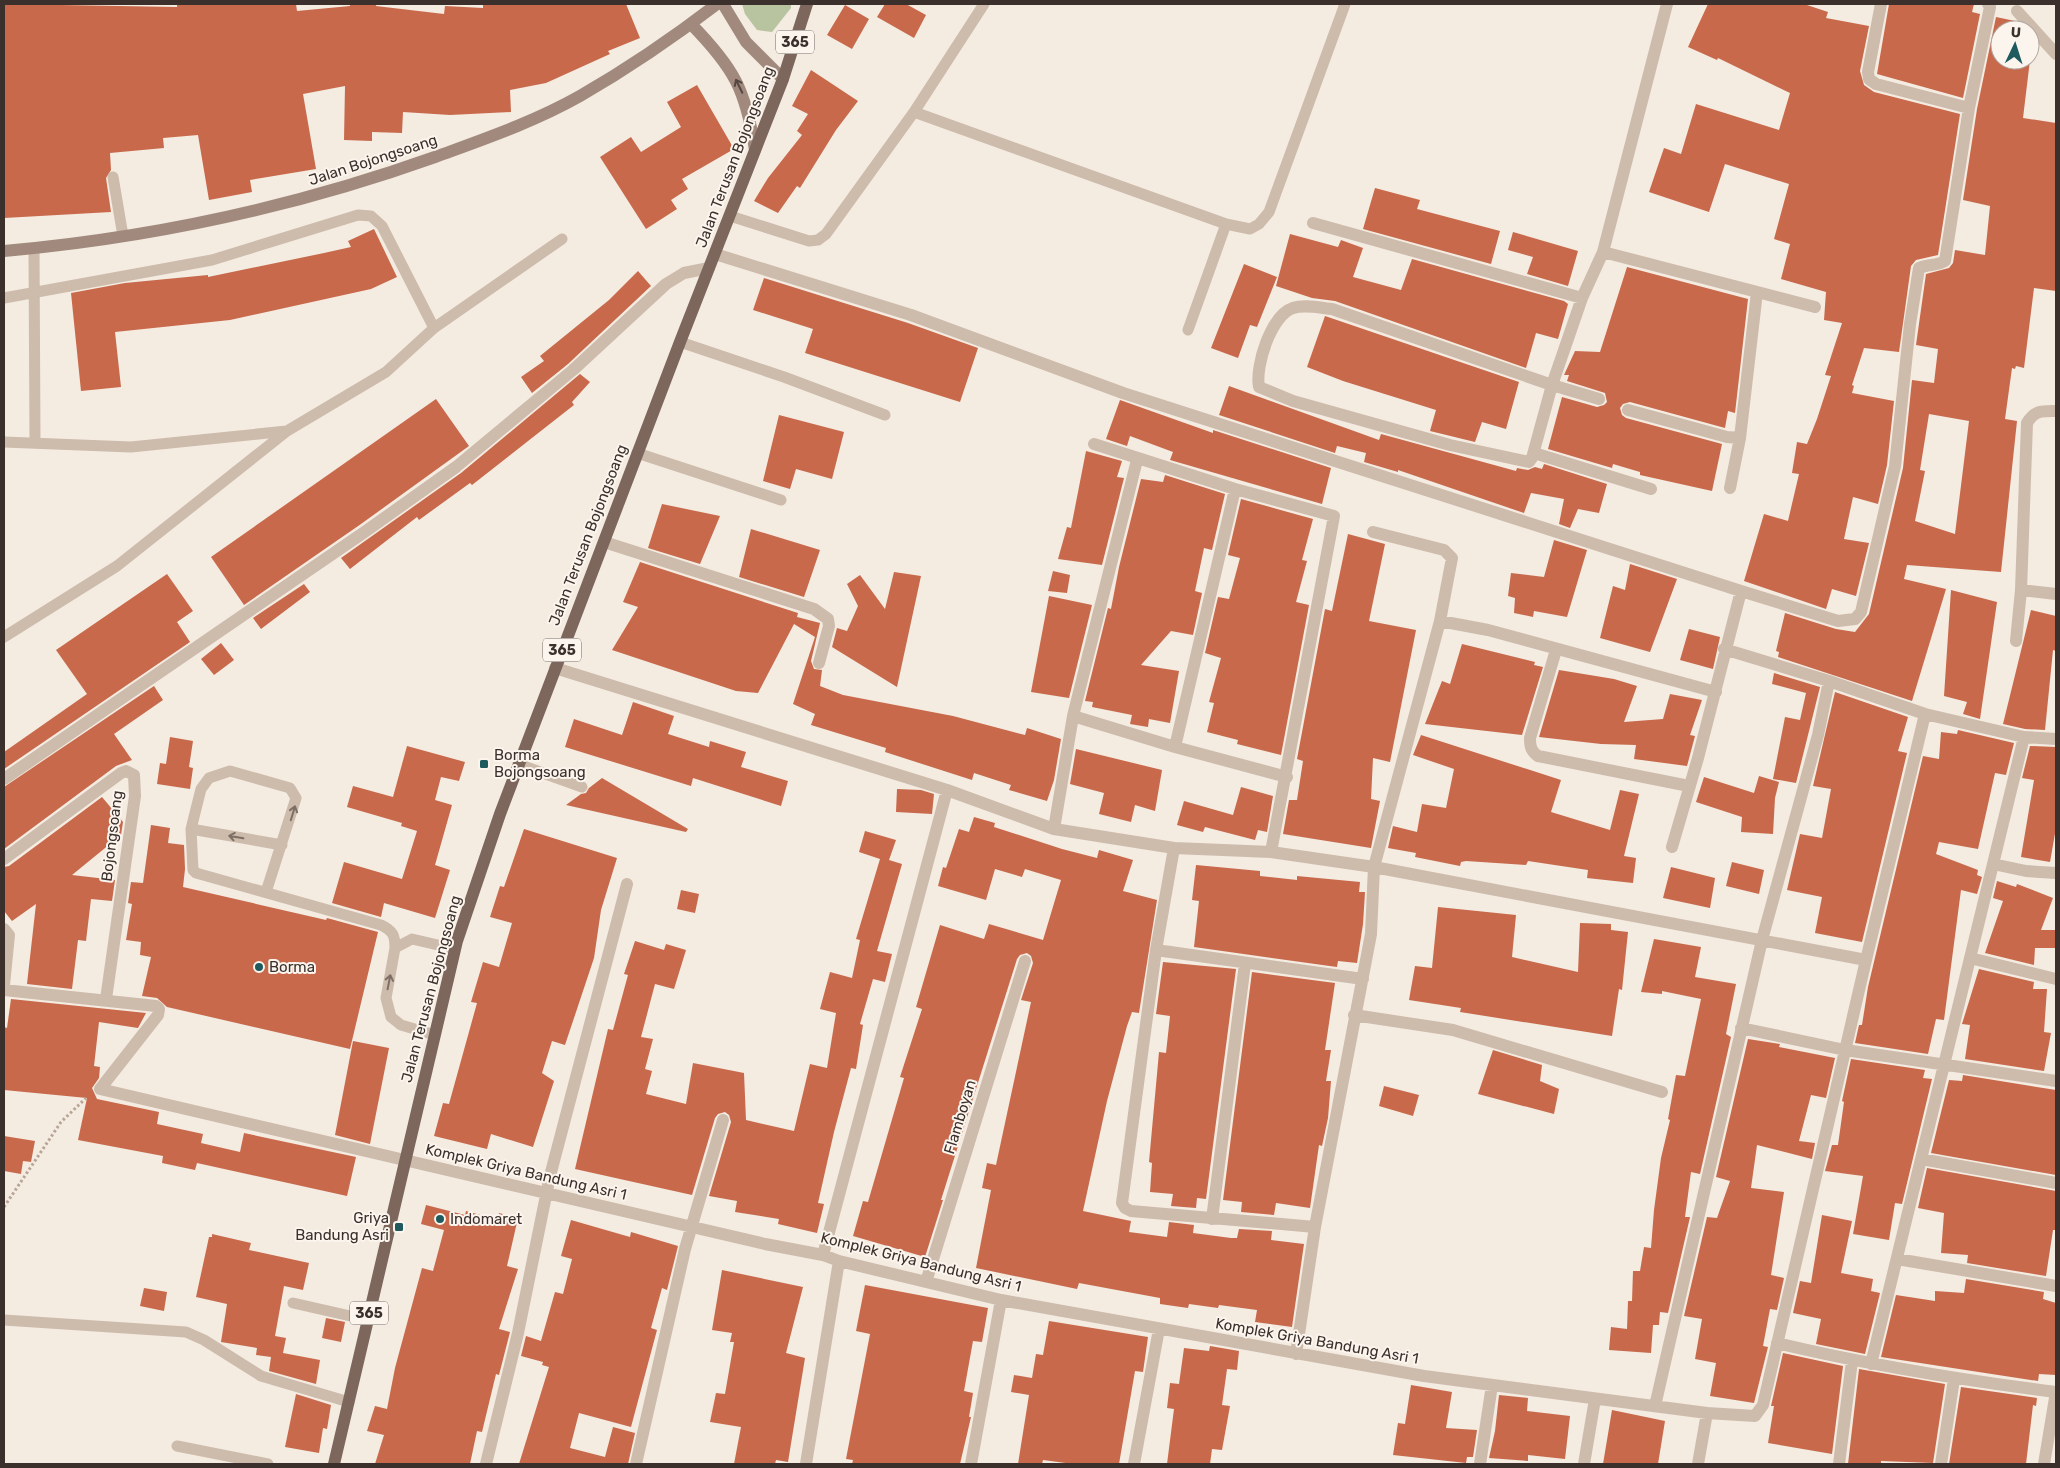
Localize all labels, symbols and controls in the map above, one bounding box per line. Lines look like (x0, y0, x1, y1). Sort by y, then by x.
north arrow (1990, 20, 2040, 70)
text: U (2010, 24, 2022, 41)
road number: 365 (776, 31, 814, 54)
street label: Jalan Terusan Bojongsoang (692, 64, 778, 250)
one-way arrow (734, 79, 743, 94)
street label: Jalan Bojongsoang (306, 131, 440, 189)
street label: Jalan Terusan Bojongsoang (545, 442, 631, 628)
road number: 365 (543, 638, 581, 662)
place label: Borma Bojongsoang (494, 746, 586, 781)
marker: Borma Bojongsoang (478, 758, 490, 770)
street label: Bojongsoang (97, 789, 127, 883)
one-way arrow (288, 805, 298, 821)
one-way arrow (229, 831, 245, 841)
street label: Jalan Terusan Bojongsoang (397, 894, 465, 1084)
place label: Borma (269, 958, 315, 976)
marker: Borma (253, 961, 265, 973)
one-way arrow (385, 975, 394, 991)
street label: Flamboyan (940, 1078, 980, 1156)
street label: Komplek Griya Bandung Asri 1 (424, 1140, 628, 1204)
place label: Griya Bandung Asri (295, 1209, 389, 1244)
place label: Indomaret (450, 1210, 522, 1228)
marker: Indomaret (434, 1213, 446, 1225)
marker: Griya Bandung Asri (393, 1221, 405, 1233)
street label: Komplek Griya Bandung Asri 1 (819, 1228, 1023, 1296)
road number: 365 (350, 1302, 388, 1325)
street label: Komplek Griya Bandung Asri 1 (1214, 1314, 1420, 1368)

